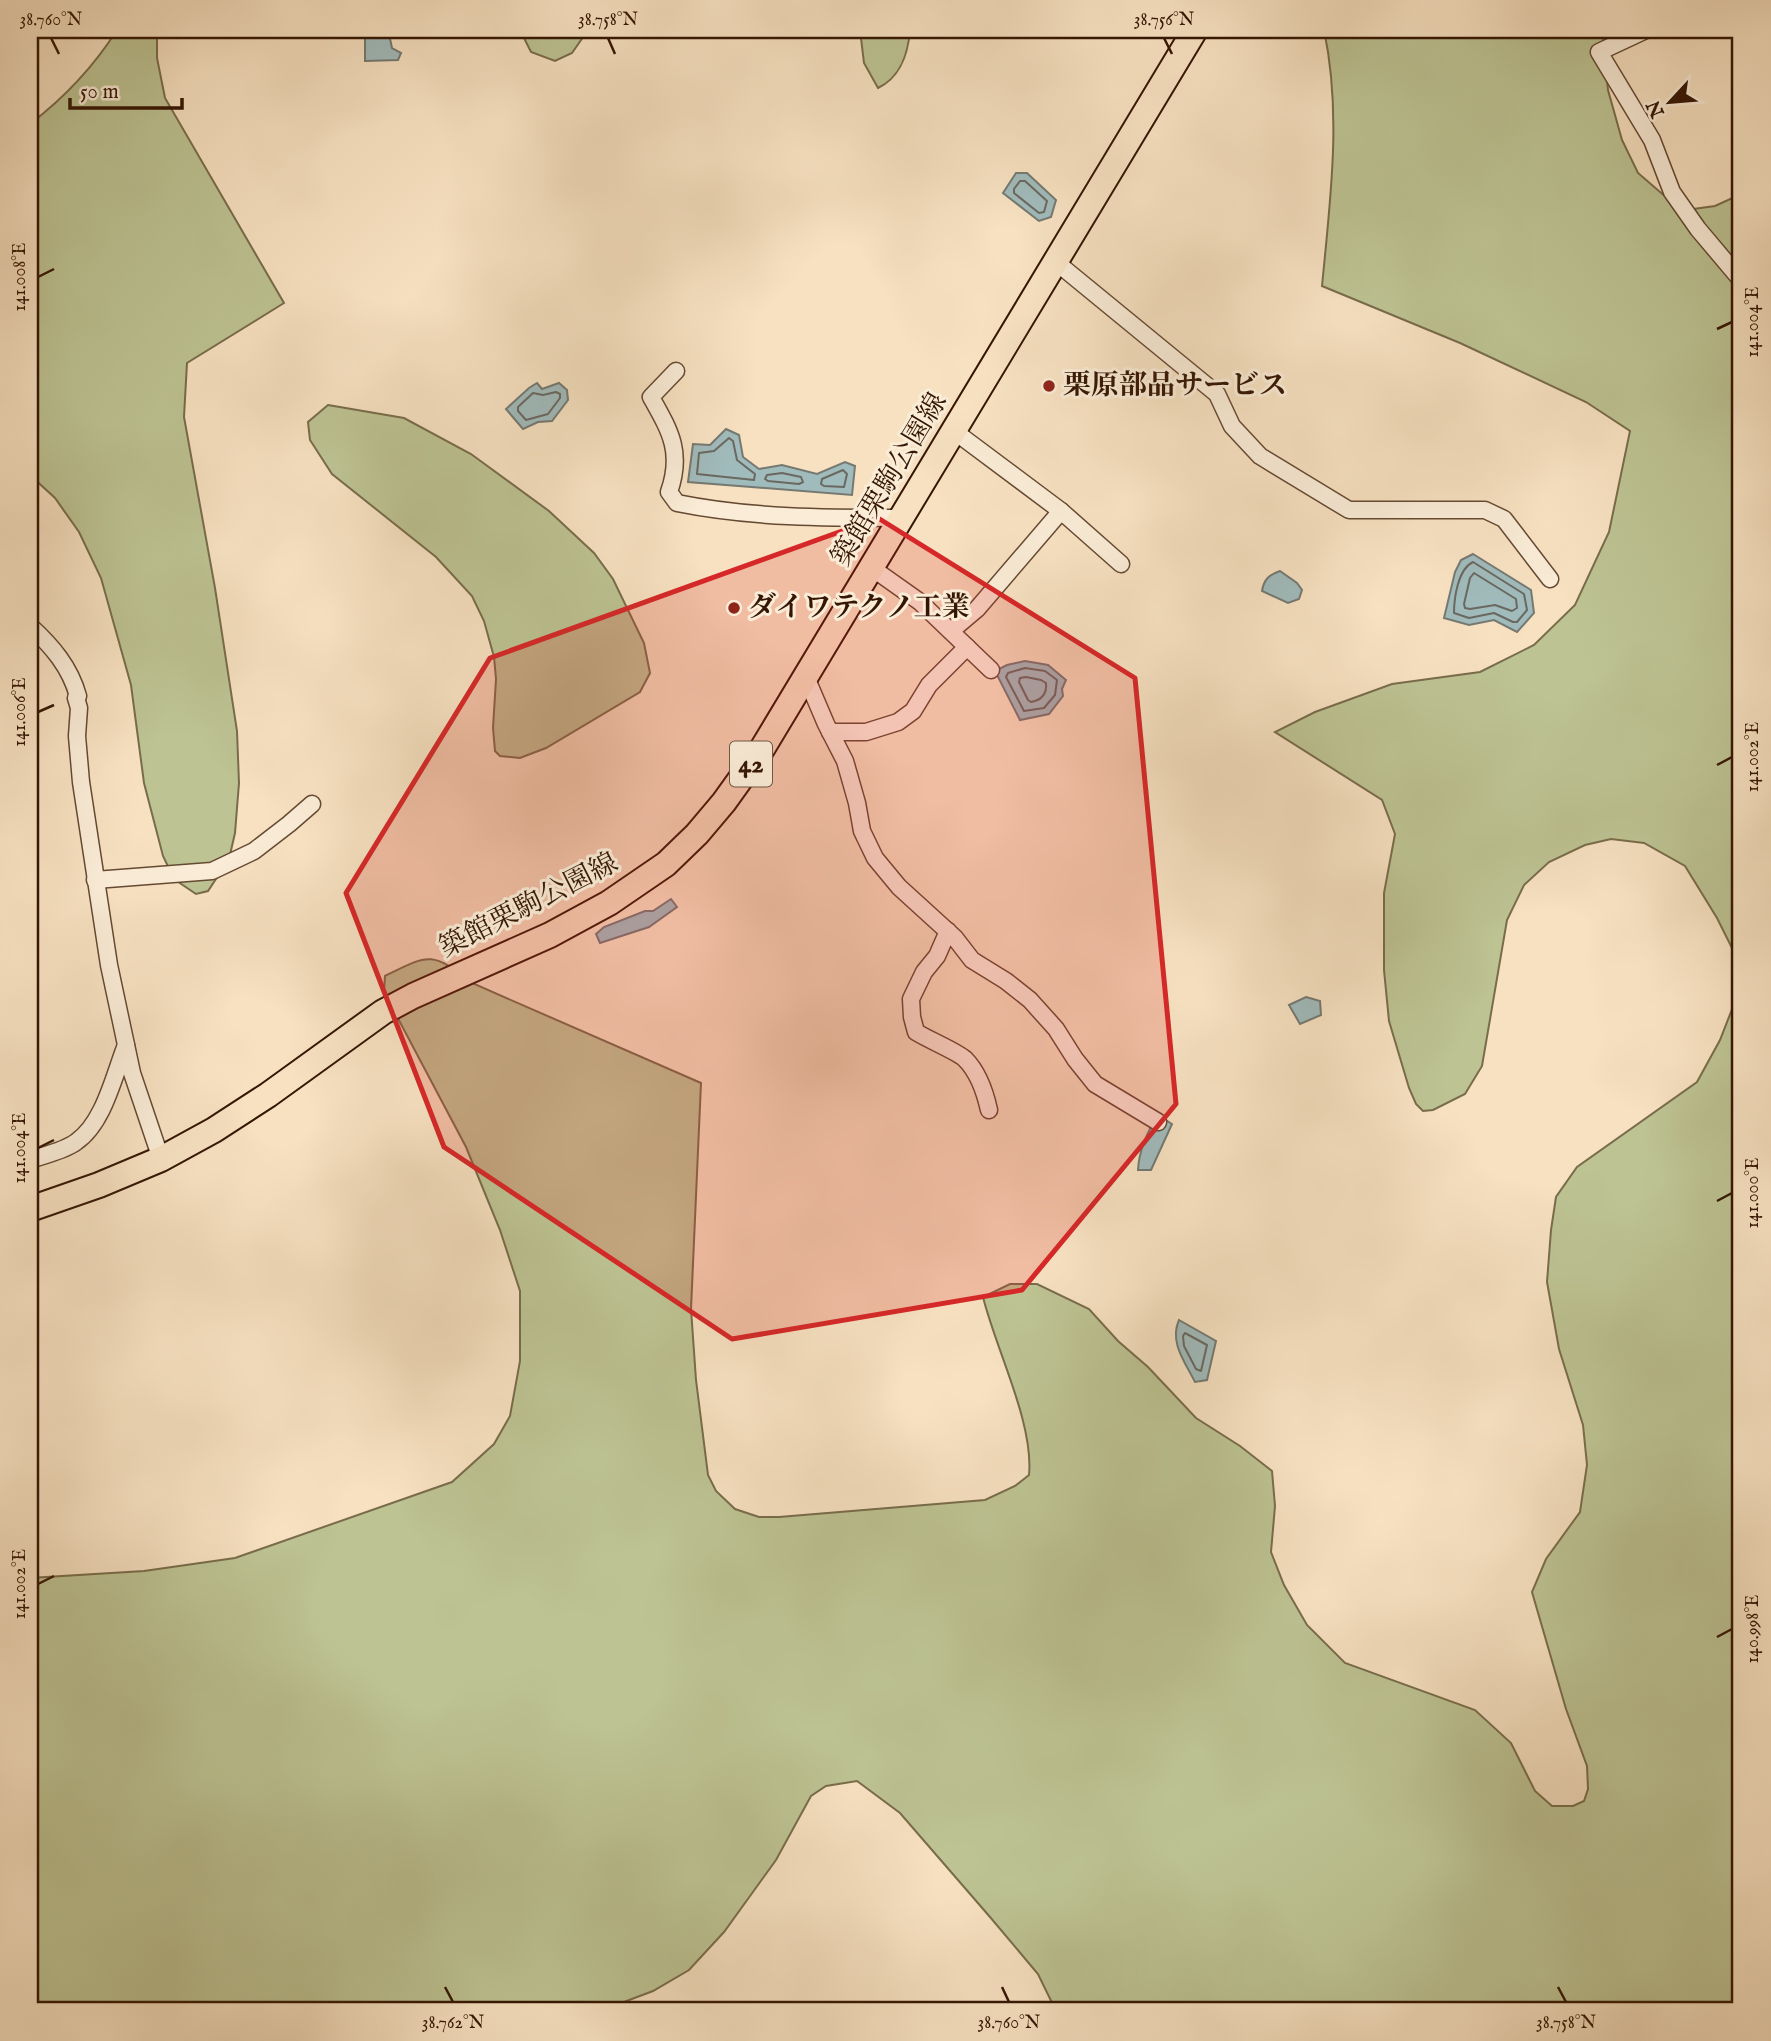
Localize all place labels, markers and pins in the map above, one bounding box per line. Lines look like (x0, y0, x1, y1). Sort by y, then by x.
place label: 栗原部品サービス (1063, 369, 1287, 404)
marker: 栗原部品サービス (1041, 378, 1057, 394)
place label: ダイワテクノ工業 (748, 591, 970, 626)
marker: ダイワテクノ工業 (726, 600, 742, 616)

